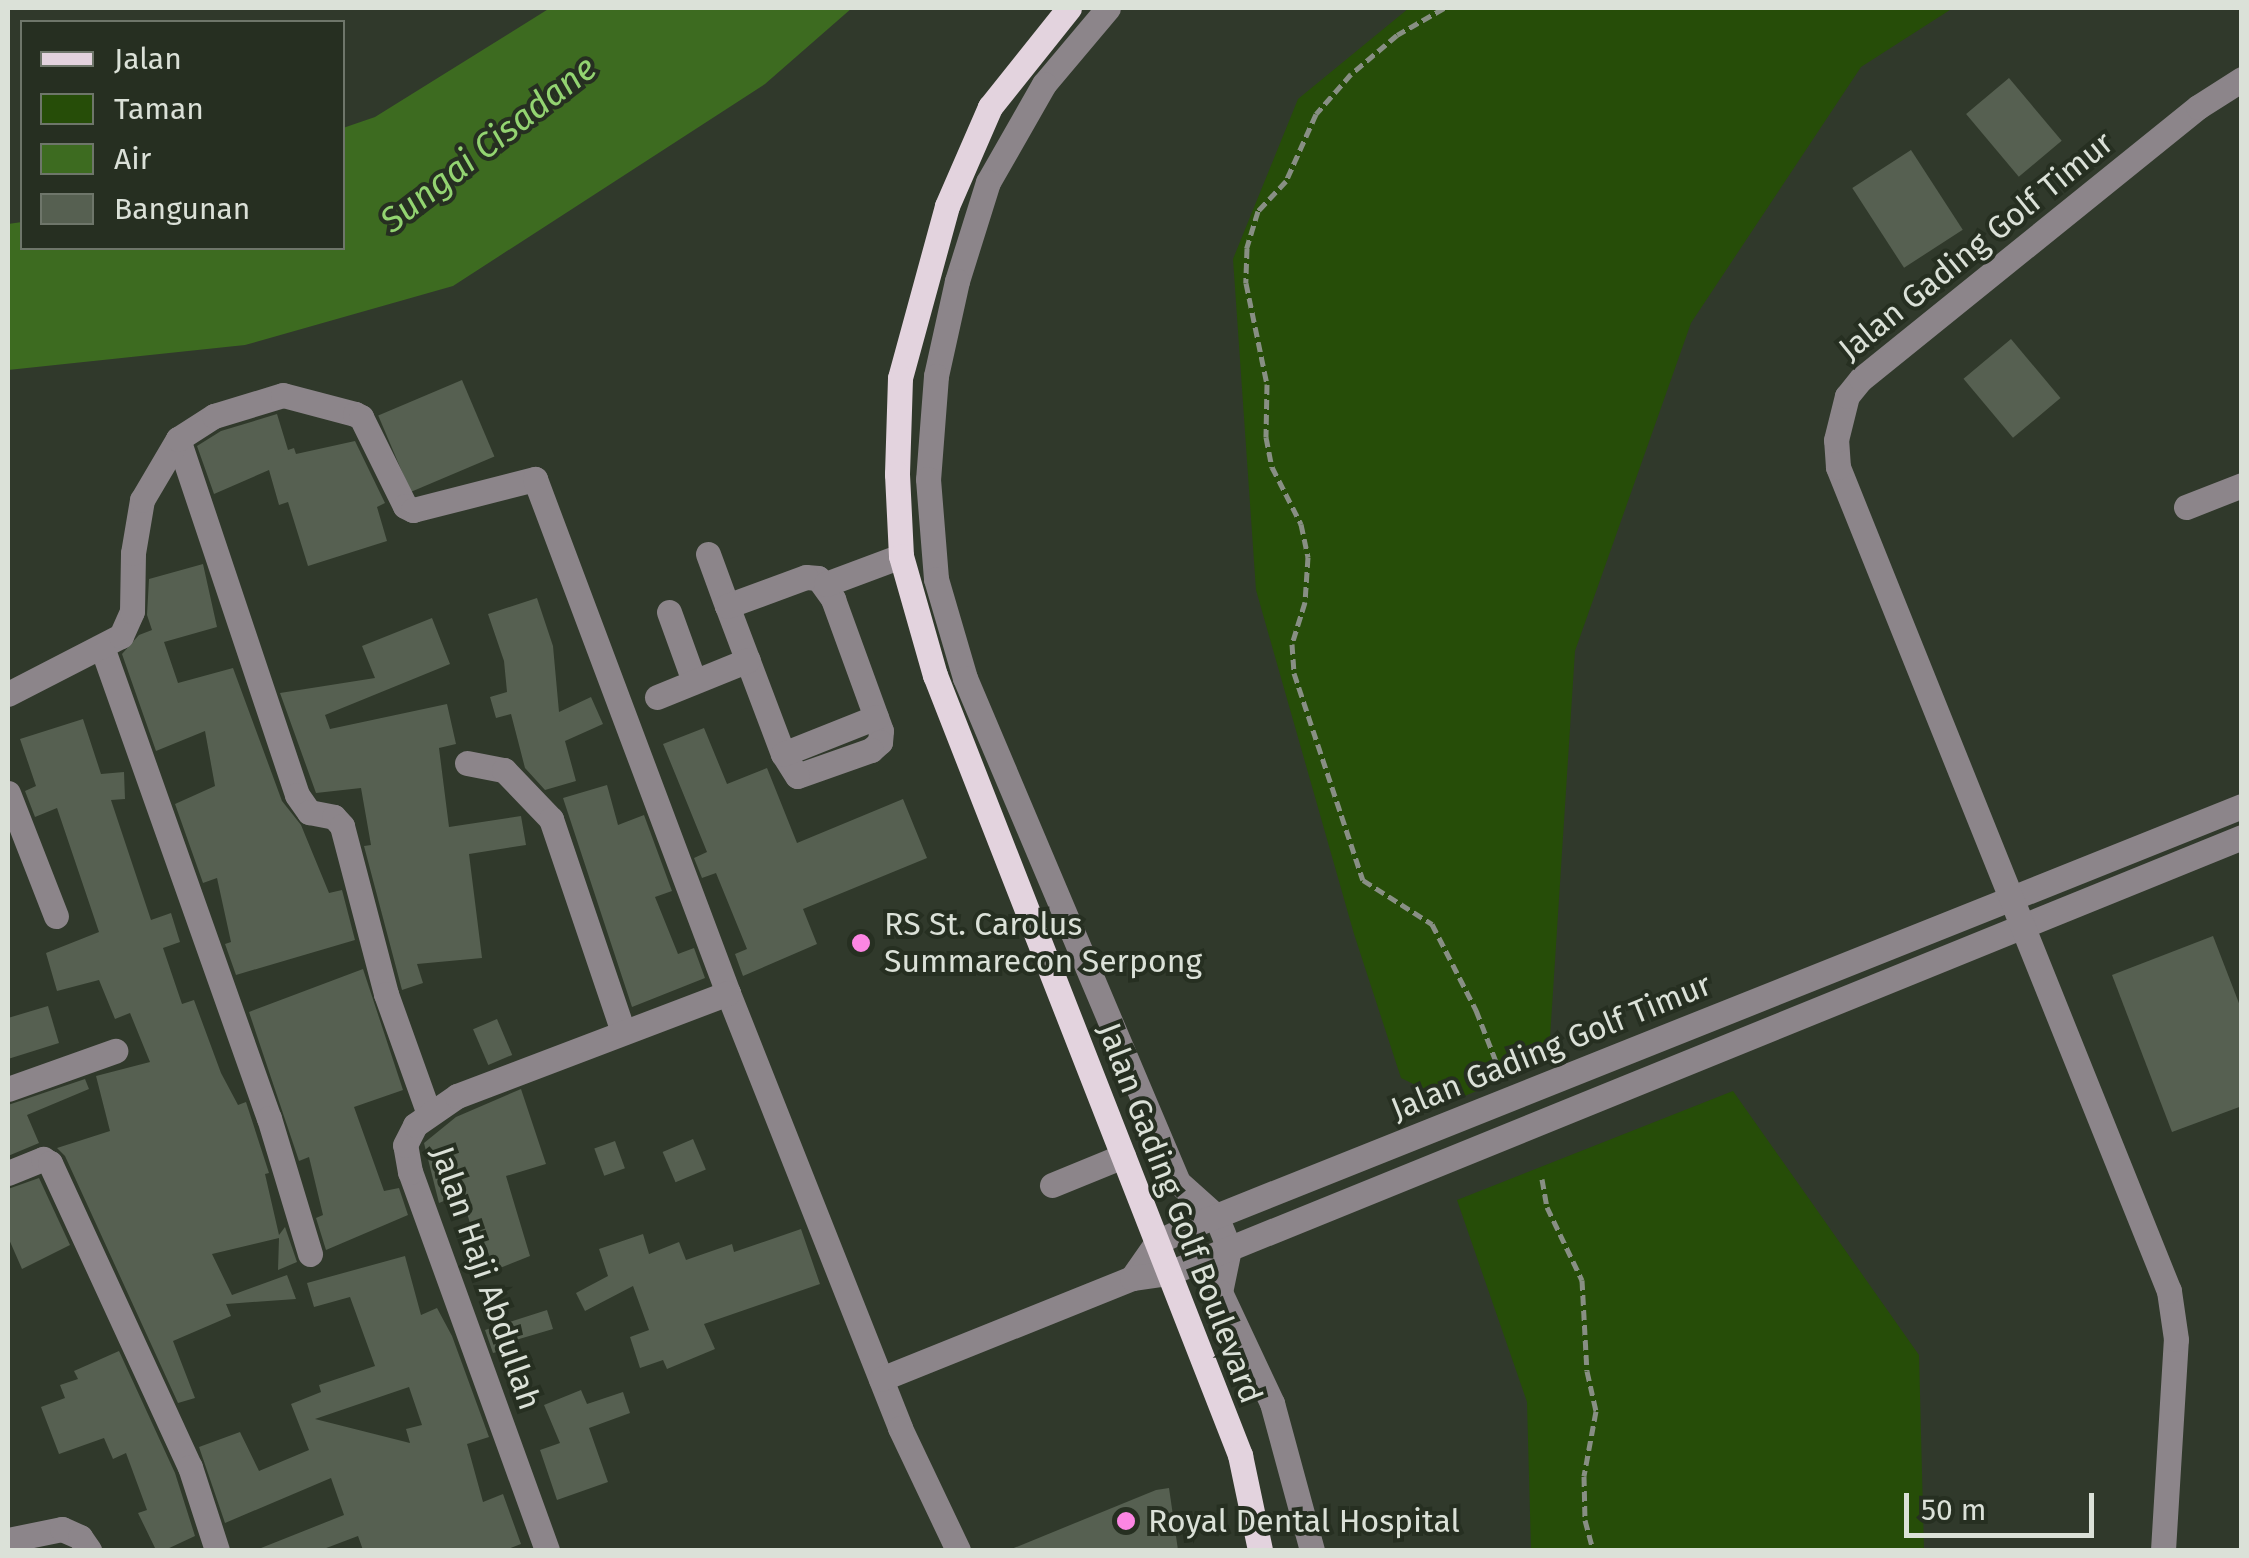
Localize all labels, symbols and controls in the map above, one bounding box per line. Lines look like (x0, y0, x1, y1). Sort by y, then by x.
legend (20, 20, 345, 250)
text: Jalan (114, 41, 182, 77)
water label: Sungai Cisadane (372, 47, 604, 241)
text: Taman (114, 91, 204, 127)
street label: Jalan Gading Golf Timur (1831, 124, 2121, 368)
text: Air (114, 141, 151, 177)
text: Bangunan (114, 191, 250, 227)
place label: RS St. Carolus Summarecon Serpong (884, 906, 1202, 981)
marker: RS St. Carolus Summarecon Serpong (848, 930, 874, 956)
street label: Jalan Gading Golf Timur (1385, 965, 1717, 1129)
street label: Jalan Gading Golf Boulevard (1090, 1017, 1270, 1409)
street label: Jalan Haji Abdullah (423, 1141, 549, 1415)
scale bar (1909, 1473, 2099, 1535)
text: 50 m (1921, 1492, 1986, 1528)
place label: Royal Dental Hospital (1148, 1502, 1460, 1540)
marker: Royal Dental Hospital (1113, 1508, 1139, 1534)

